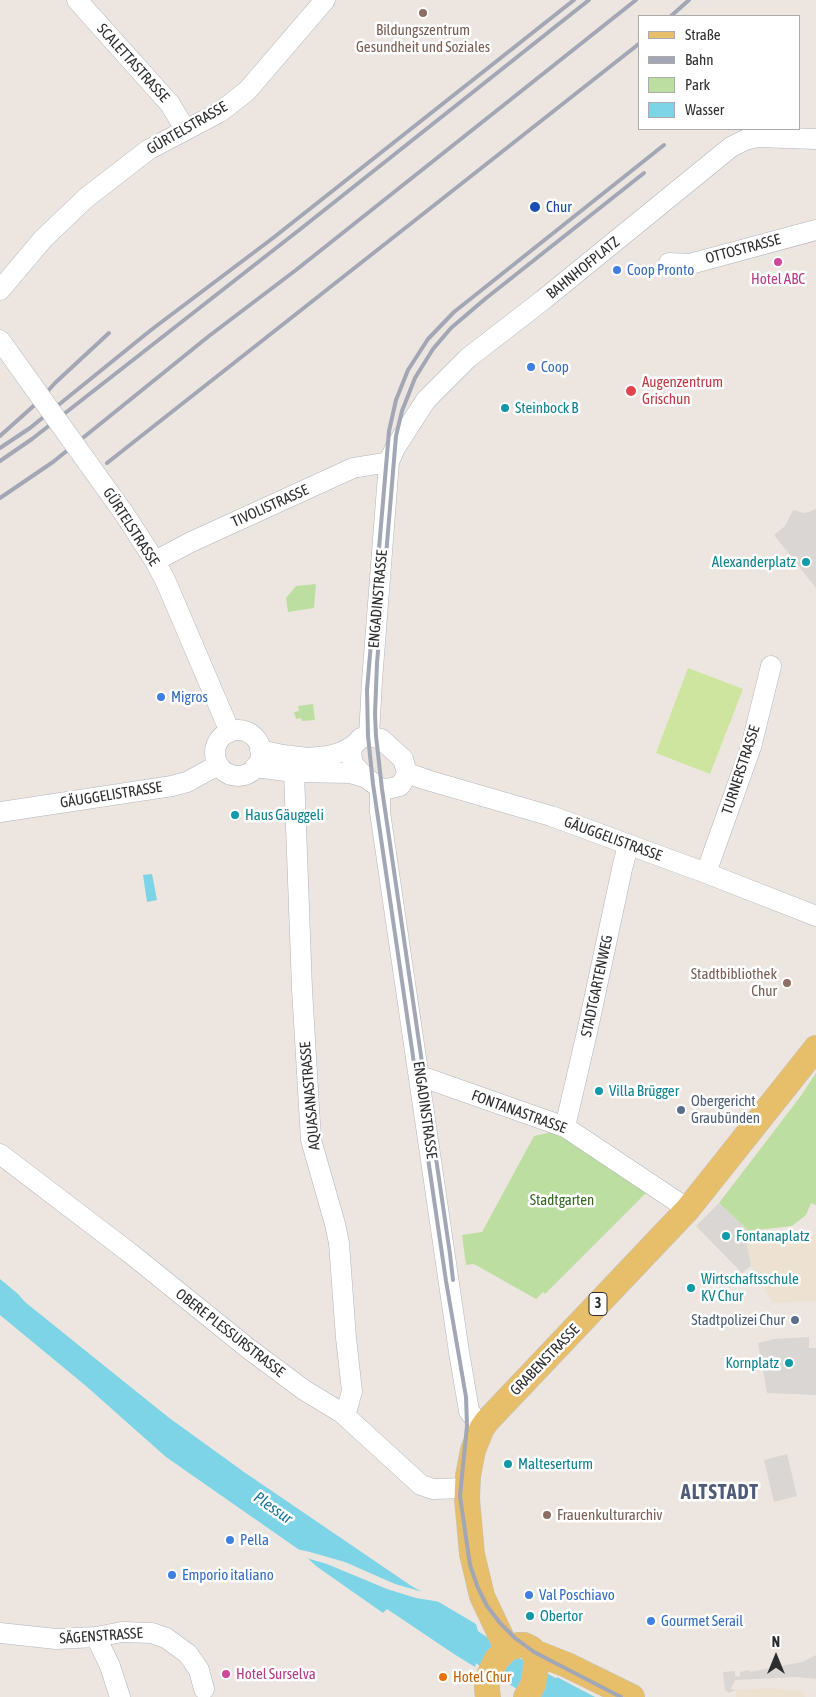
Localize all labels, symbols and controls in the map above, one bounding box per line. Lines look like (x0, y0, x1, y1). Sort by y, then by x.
marker: Bildungszentrum Gesundheit und Soziales (417, 7, 429, 19)
legend (638, 15, 801, 130)
street label: SCALETTASTRASSE (93, 20, 173, 106)
place label: Bildungszentrum Gesundheit und Soziales (356, 21, 490, 56)
text: Straße (685, 26, 721, 43)
text: Bahn (685, 51, 714, 68)
text: Park (685, 76, 710, 93)
street label: GÜRTELSTRASSE (144, 98, 230, 158)
text: Wasser (685, 101, 724, 118)
place label: Chur (546, 198, 572, 216)
marker: Chur (528, 200, 542, 214)
street label: OTTOSTRASSE (704, 230, 782, 268)
street label: BAHNHOFPLATZ (543, 233, 623, 303)
marker: Hotel ABC (772, 256, 784, 268)
place label: Coop Pronto (627, 261, 694, 279)
marker: Coop Pronto (611, 264, 623, 276)
place label: Hotel ABC (751, 270, 805, 288)
place label: Coop (541, 358, 569, 376)
marker: Coop (525, 361, 537, 373)
place label: Augenzentrum Grischun (642, 373, 723, 408)
marker: Augenzentrum Grischun (624, 384, 638, 398)
place label: Steinbock B (515, 399, 578, 417)
marker: Steinbock B (499, 402, 511, 414)
street label: TIVOLISTRASSE (229, 481, 311, 531)
street label: GÜRTELSTRASSE (99, 484, 163, 570)
street label: ENGADINSTRASSE (365, 549, 391, 649)
place label: Alexanderplatz (712, 553, 796, 571)
marker: Alexanderplatz (800, 556, 812, 568)
place label: Migros (171, 688, 208, 706)
marker: Migros (155, 691, 167, 703)
street label: TURNERSTRASSE (718, 723, 764, 817)
street label: GÄUGGELISTRASSE (59, 778, 163, 812)
place label: Haus Gäuggeli (245, 806, 324, 824)
marker: Haus Gäuggeli (229, 809, 241, 821)
street label: GÄUGGELISTRASSE (562, 813, 664, 865)
street label: STADTGARTENWEG (577, 933, 617, 1039)
place label: Stadtbibliothek Chur (691, 965, 777, 1000)
marker: Stadtbibliothek Chur (781, 977, 793, 989)
street label: AQUASANASTRASSE (296, 1041, 324, 1151)
street label: ENGADINSTRASSE (409, 1060, 441, 1160)
place label: Villa Brügger (609, 1082, 679, 1100)
marker: Villa Brügger (593, 1085, 605, 1097)
street label: FONTANASTRASSE (469, 1086, 569, 1138)
place label: Obergericht Graubünden (691, 1092, 760, 1127)
marker: Obergericht Graubünden (675, 1104, 687, 1116)
park label: Stadtgarten (530, 1191, 594, 1209)
place label: Fontanaplatz (736, 1227, 809, 1245)
marker: Fontanaplatz (720, 1230, 732, 1242)
place label: Wirtschaftsschule KV Chur (701, 1270, 799, 1305)
marker: Wirtschaftsschule KV Chur (685, 1282, 697, 1294)
street label: OBERE PLESSURSTRASSE (172, 1285, 288, 1381)
road number: 3 (589, 1292, 607, 1316)
place label: Stadtpolizei Chur (691, 1311, 785, 1329)
marker: Stadtpolizei Chur (789, 1314, 801, 1326)
street label: GRABENSTRASSE (507, 1321, 583, 1399)
place label: Kornplatz (725, 1354, 779, 1372)
marker: Kornplatz (783, 1357, 795, 1369)
place label: Malteserturm (518, 1455, 593, 1473)
marker: Malteserturm (502, 1458, 514, 1470)
district label: ALTSTADT (680, 1481, 760, 1505)
water label: Plessur (250, 1488, 296, 1528)
place label: Frauenkulturarchiv (557, 1506, 663, 1524)
marker: Frauenkulturarchiv (541, 1509, 553, 1521)
place label: Pella (240, 1531, 269, 1549)
marker: Pella (224, 1534, 236, 1546)
place label: Emporio italiano (182, 1566, 274, 1584)
marker: Emporio italiano (166, 1569, 178, 1581)
place label: Val Poschiavo (539, 1586, 615, 1604)
marker: Val Poschiavo (523, 1589, 535, 1601)
place label: Obertor (540, 1607, 583, 1625)
marker: Obertor (524, 1610, 536, 1622)
place label: Gourmet Serail (661, 1612, 743, 1630)
marker: Gourmet Serail (645, 1615, 657, 1627)
street label: SÄGENSTRASSE (59, 1624, 143, 1648)
north arrow (751, 1632, 801, 1682)
text: N (772, 1634, 780, 1650)
place label: Hotel Surselva (236, 1665, 316, 1683)
marker: Hotel Surselva (220, 1668, 232, 1680)
place label: Hotel Chur (453, 1668, 511, 1686)
marker: Hotel Chur (437, 1671, 449, 1683)

